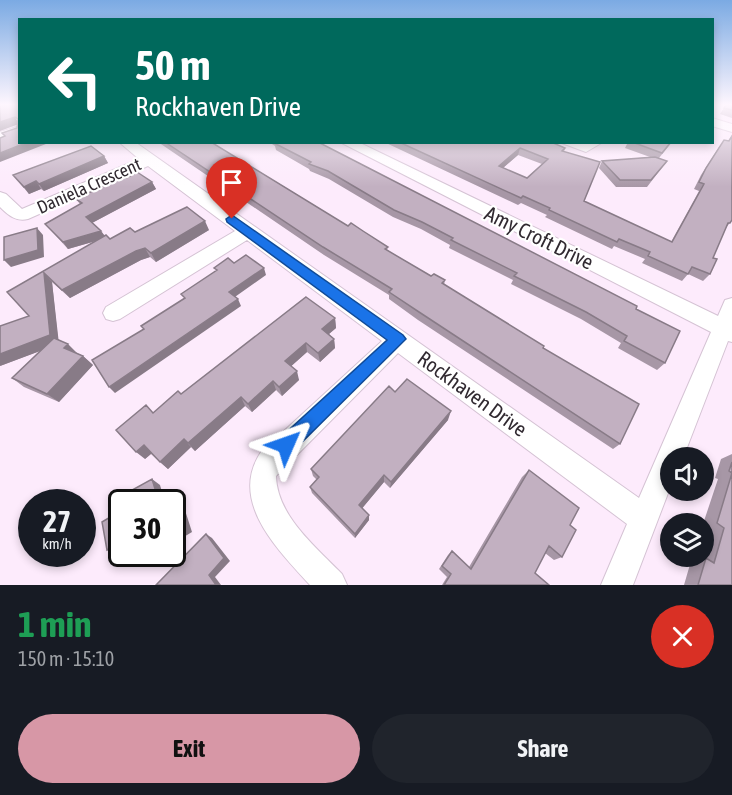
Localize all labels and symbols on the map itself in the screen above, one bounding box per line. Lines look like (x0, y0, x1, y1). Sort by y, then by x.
street label: Daniela Crescent (33, 153, 144, 218)
pin (206, 157, 257, 219)
street label: Amy Croft Drive (481, 200, 598, 274)
street label: Rockhaven Drive (413, 346, 532, 441)
position arrow (254, 413, 318, 477)
speed limit sign: 30 (108, 489, 186, 567)

